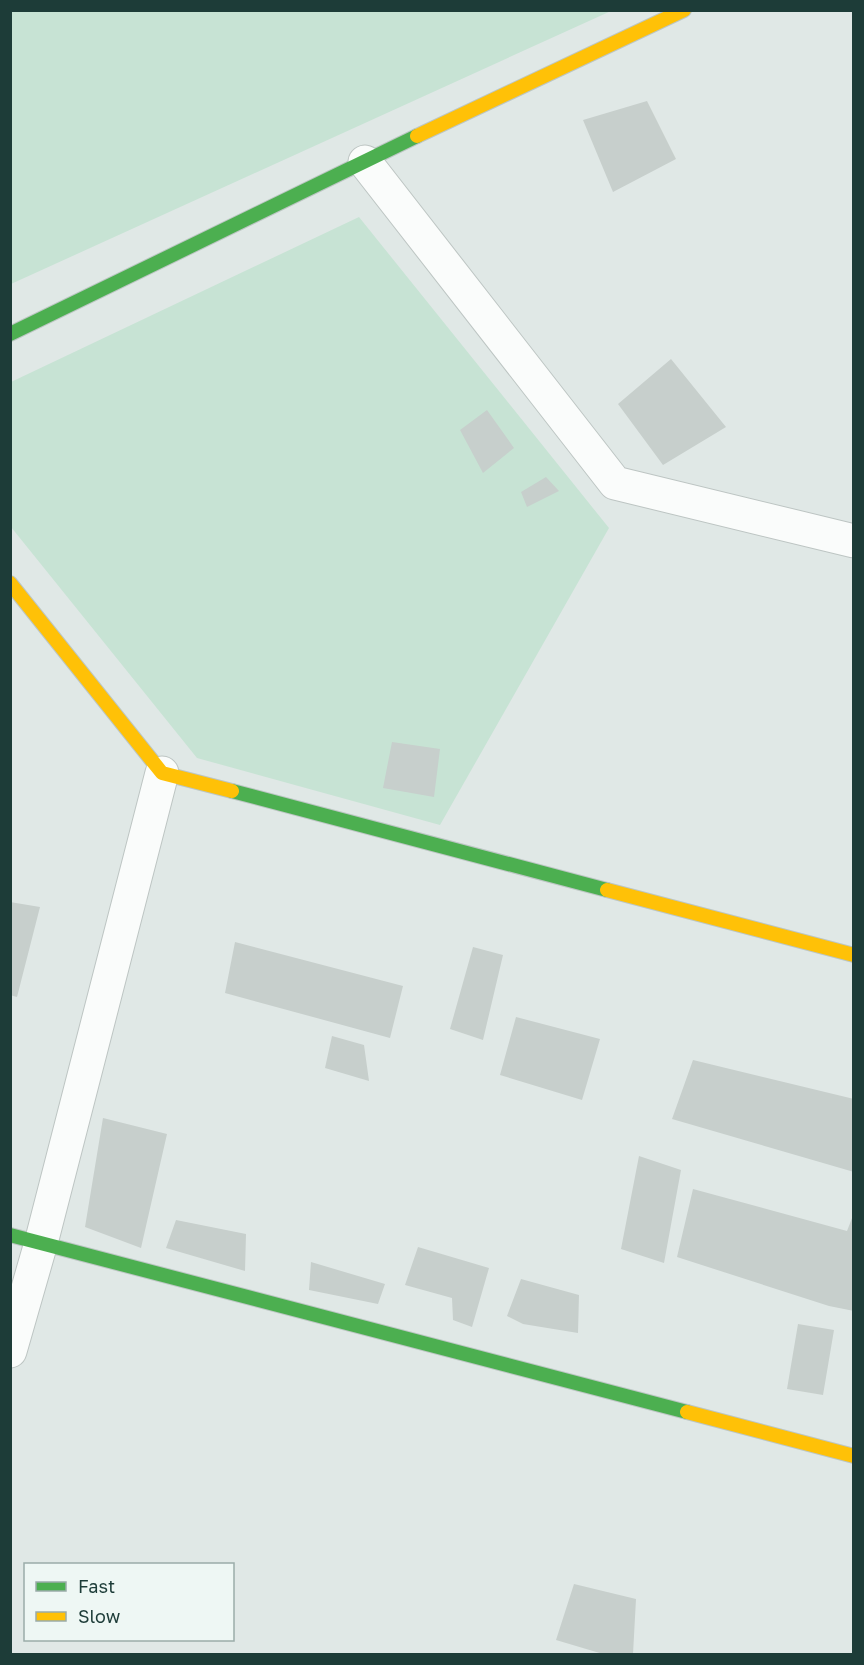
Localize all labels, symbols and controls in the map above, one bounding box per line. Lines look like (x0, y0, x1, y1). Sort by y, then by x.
legend (24, 1563, 234, 1641)
text: Fast (78, 1575, 115, 1597)
text: Slow (78, 1605, 121, 1627)

